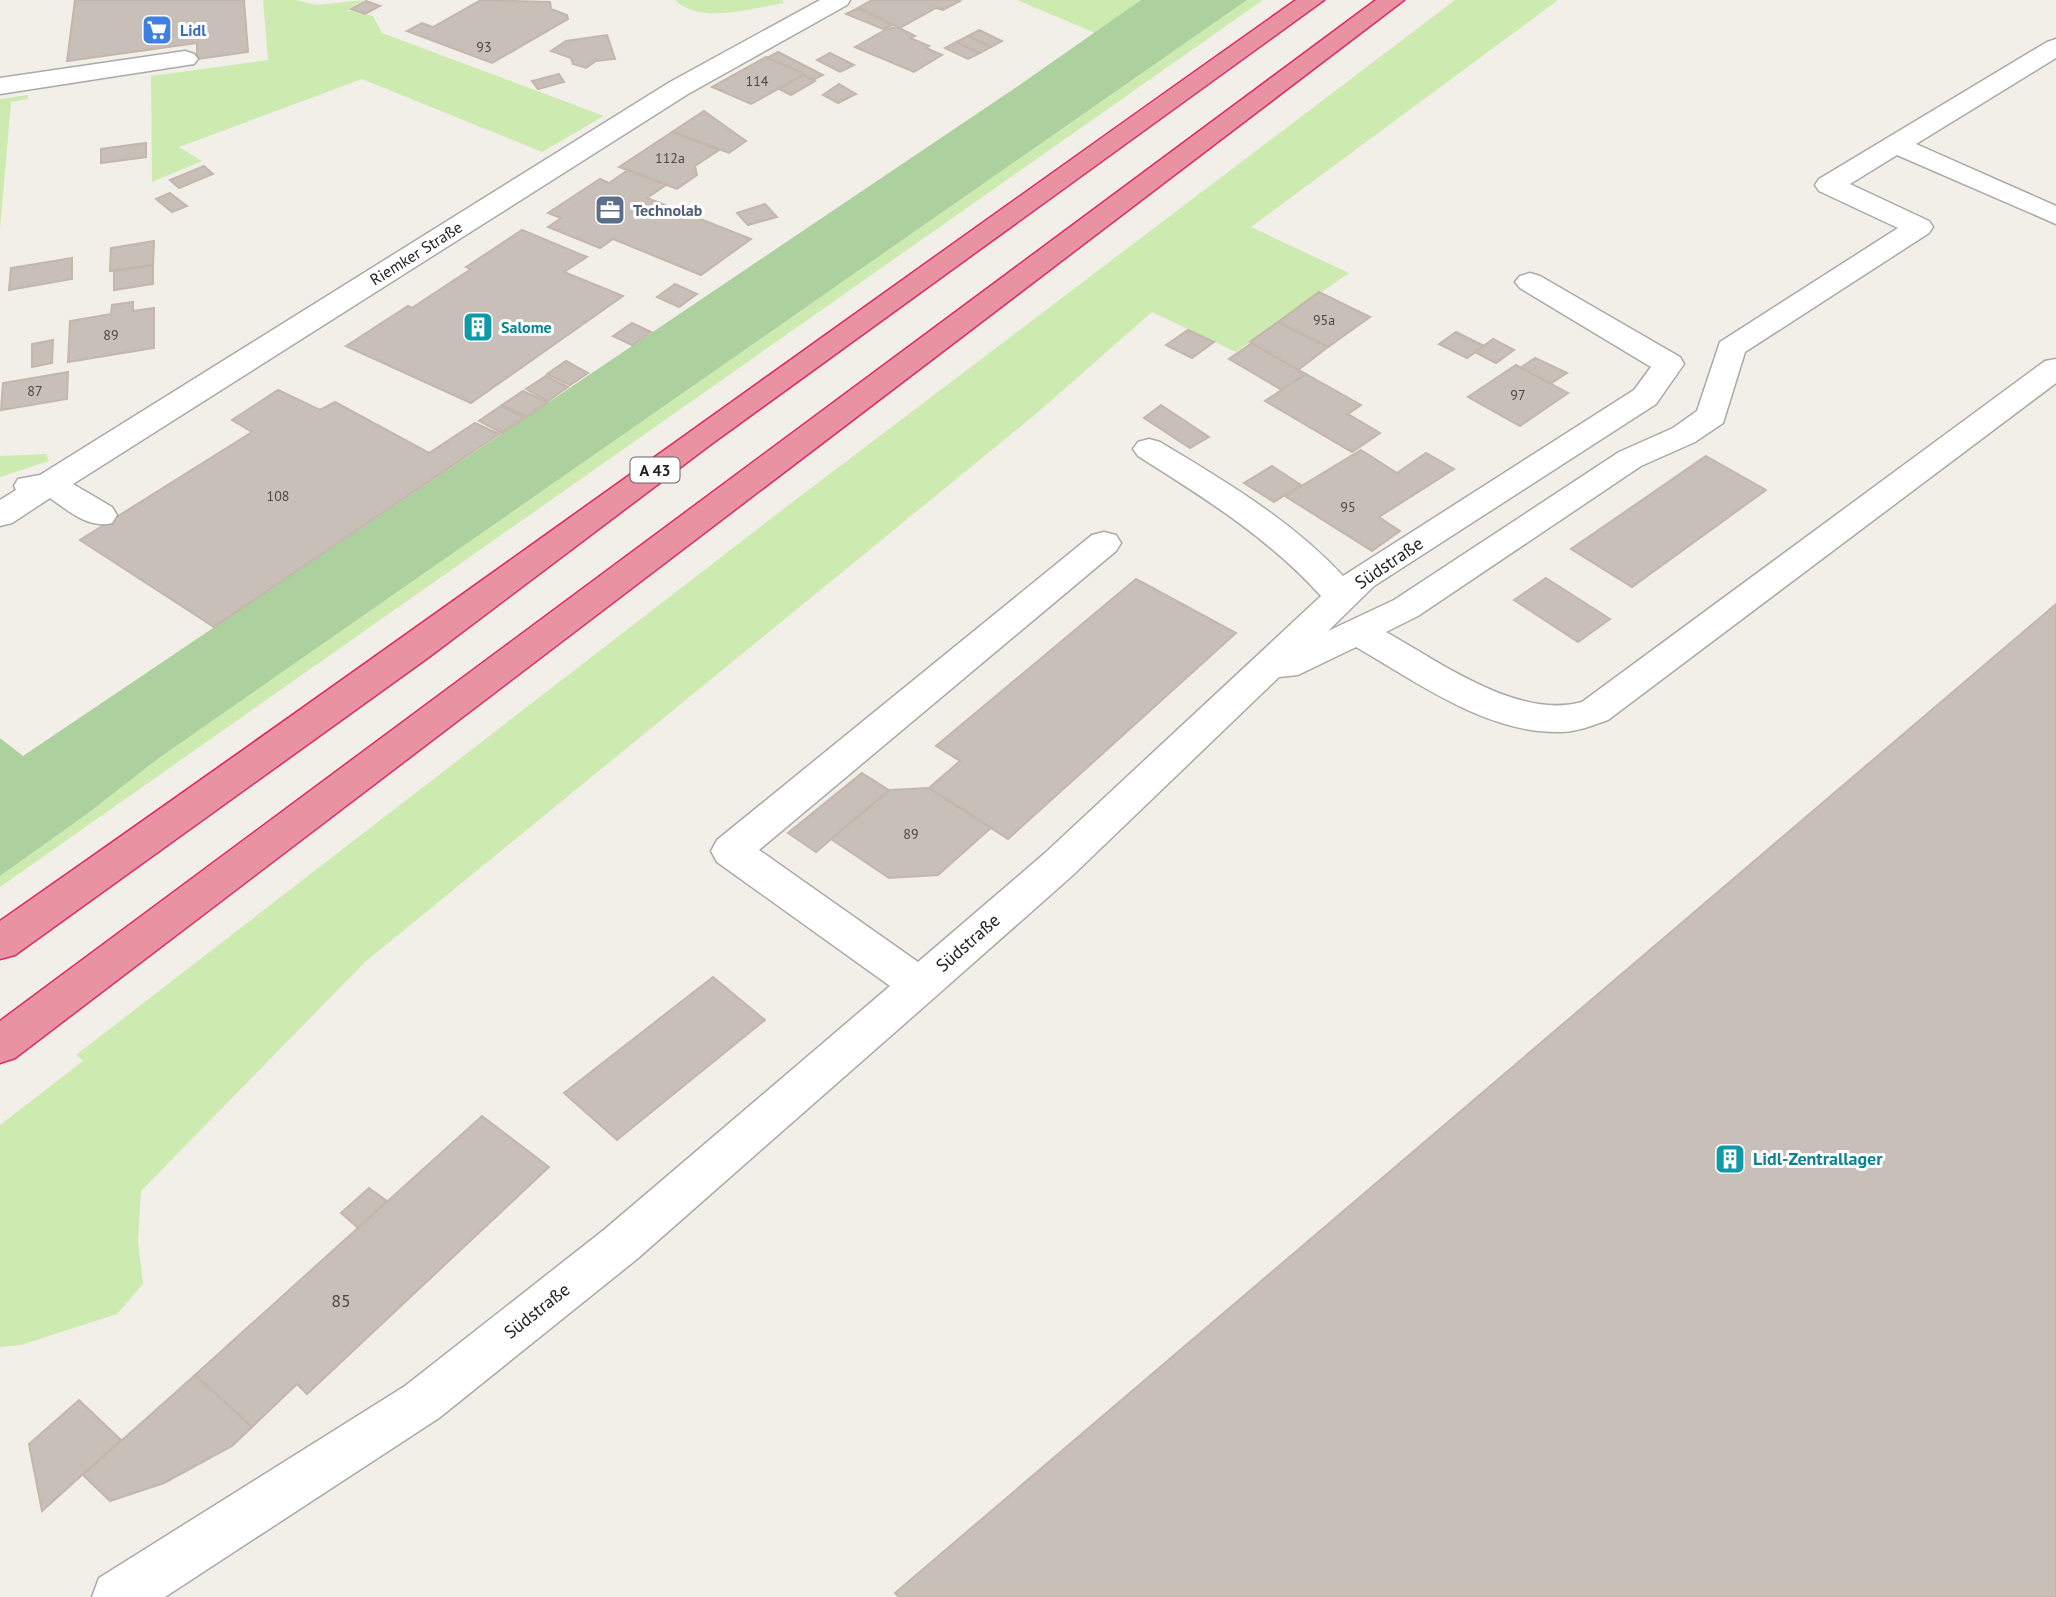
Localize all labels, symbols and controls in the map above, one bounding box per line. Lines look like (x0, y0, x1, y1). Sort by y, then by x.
supermarket icon: Lidl (140, 13, 174, 47)
place label: Lidl (180, 20, 206, 40)
house number: 93 (476, 38, 492, 56)
house number: 114 (746, 72, 769, 90)
house number: 112a (655, 149, 685, 167)
office icon: Technolab (593, 193, 627, 227)
place label: Technolab (633, 200, 703, 220)
street label: Riemker Straße (366, 217, 466, 289)
building icon: Salome (461, 310, 495, 344)
house number: 95a (1313, 311, 1335, 329)
place label: Salome (501, 317, 552, 337)
house number: 89 (103, 326, 119, 344)
house number: 87 (27, 382, 43, 400)
house number: 97 (1510, 386, 1526, 404)
road number: A 43 (630, 457, 680, 482)
house number: 108 (267, 487, 289, 505)
house number: 95 (1340, 498, 1356, 516)
street label: Südstraße (1350, 531, 1427, 594)
house number: 89 (903, 825, 919, 843)
street label: Südstraße (931, 909, 1004, 977)
building icon: Lidl-Zentrallager (1713, 1142, 1747, 1176)
place label: Lidl-Zentrallager (1753, 1147, 1883, 1170)
street label: Südstraße (499, 1278, 574, 1344)
house number: 85 (331, 1289, 351, 1312)

